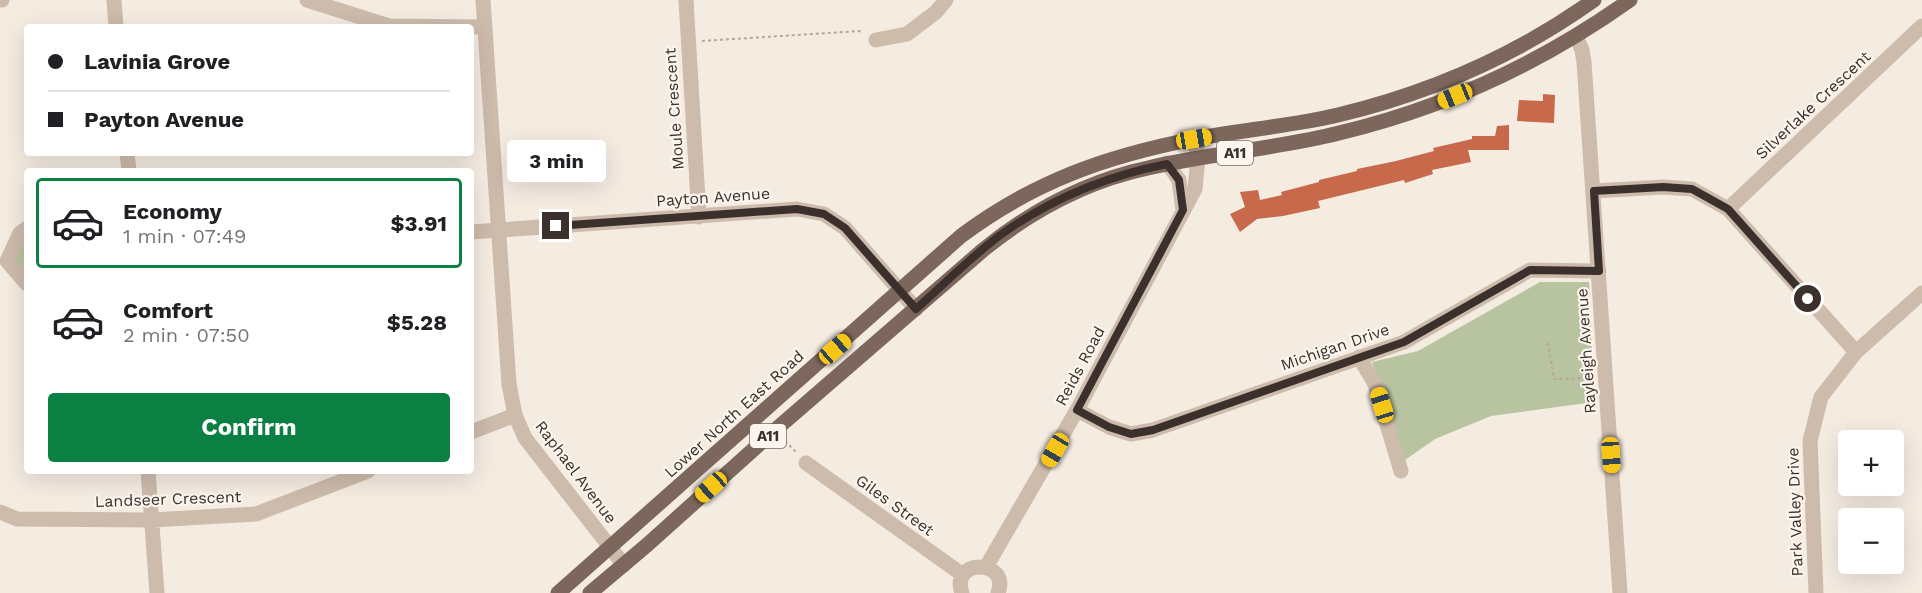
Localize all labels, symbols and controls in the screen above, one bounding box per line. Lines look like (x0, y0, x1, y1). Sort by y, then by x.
street label: Moule Crescent (660, 47, 688, 171)
street label: Silverlake Crescent (1752, 47, 1875, 163)
text: Lavinia Grove (84, 49, 230, 74)
car (1435, 81, 1475, 111)
text: Payton Avenue (84, 107, 244, 132)
car (1175, 127, 1213, 151)
callout: 3 min (506, 139, 606, 181)
road number: A11 (1217, 141, 1253, 165)
text: 3 min (529, 149, 584, 173)
street label: Payton Avenue (655, 184, 771, 210)
icon: car (51, 196, 105, 250)
text: Economy (123, 199, 222, 224)
text: $3.91 (390, 211, 447, 236)
route end (542, 212, 569, 239)
text: 1 min · 07:49 (123, 224, 246, 248)
route start (1794, 285, 1821, 312)
street label: Rayleigh Avenue (1572, 288, 1600, 414)
icon: car (51, 295, 105, 349)
text: Comfort (123, 298, 213, 323)
text: $5.28 (387, 310, 447, 335)
street label: Michigan Drive (1278, 319, 1392, 375)
text: 2 min · 07:50 (123, 323, 250, 347)
street label: Reids Road (1051, 323, 1109, 409)
car (816, 330, 854, 368)
street label: Lower North East Road (660, 346, 808, 482)
car (1368, 385, 1396, 425)
button: Confirm (48, 393, 450, 462)
street label: Raphael Avenue (531, 417, 621, 527)
road number: A11 (750, 424, 786, 448)
car (1038, 430, 1072, 470)
map controls (1838, 430, 1904, 574)
button: + (1838, 430, 1904, 496)
car (1601, 436, 1621, 474)
street label: Park Valley Drive (1783, 447, 1807, 577)
car (692, 468, 730, 506)
street label: Giles Street (852, 470, 938, 540)
street label: Landseer Crescent (94, 487, 242, 511)
button: − (1838, 508, 1904, 574)

